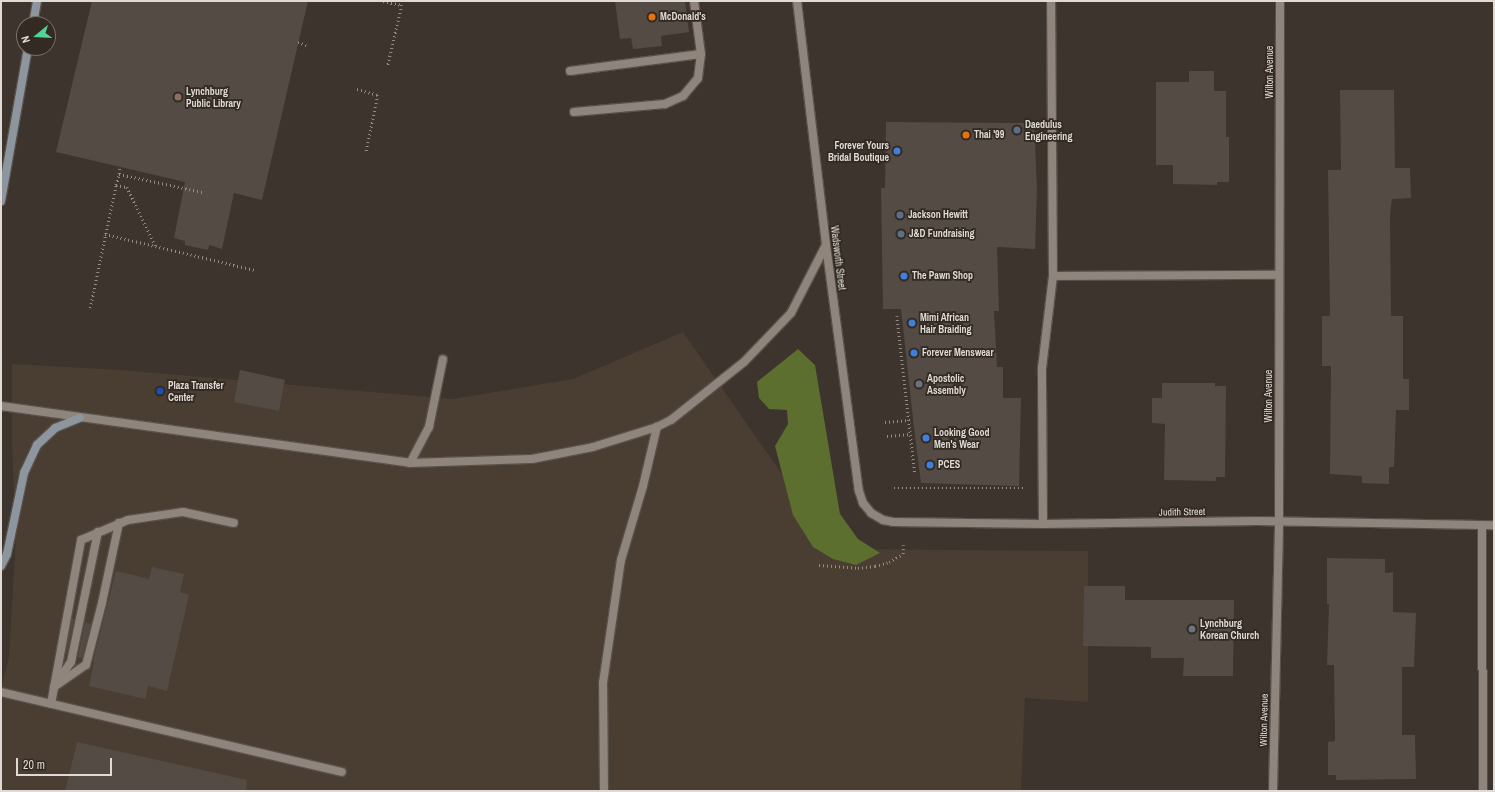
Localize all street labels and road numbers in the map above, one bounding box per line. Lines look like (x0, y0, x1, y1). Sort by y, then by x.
street label: Wilton Avenue (1264, 45, 1276, 99)
street label: Wadsworth Street (828, 225, 848, 291)
street label: Wilton Avenue (1263, 369, 1275, 423)
street label: Judith Street (1159, 506, 1205, 518)
street label: Wilton Avenue (1258, 693, 1270, 747)

